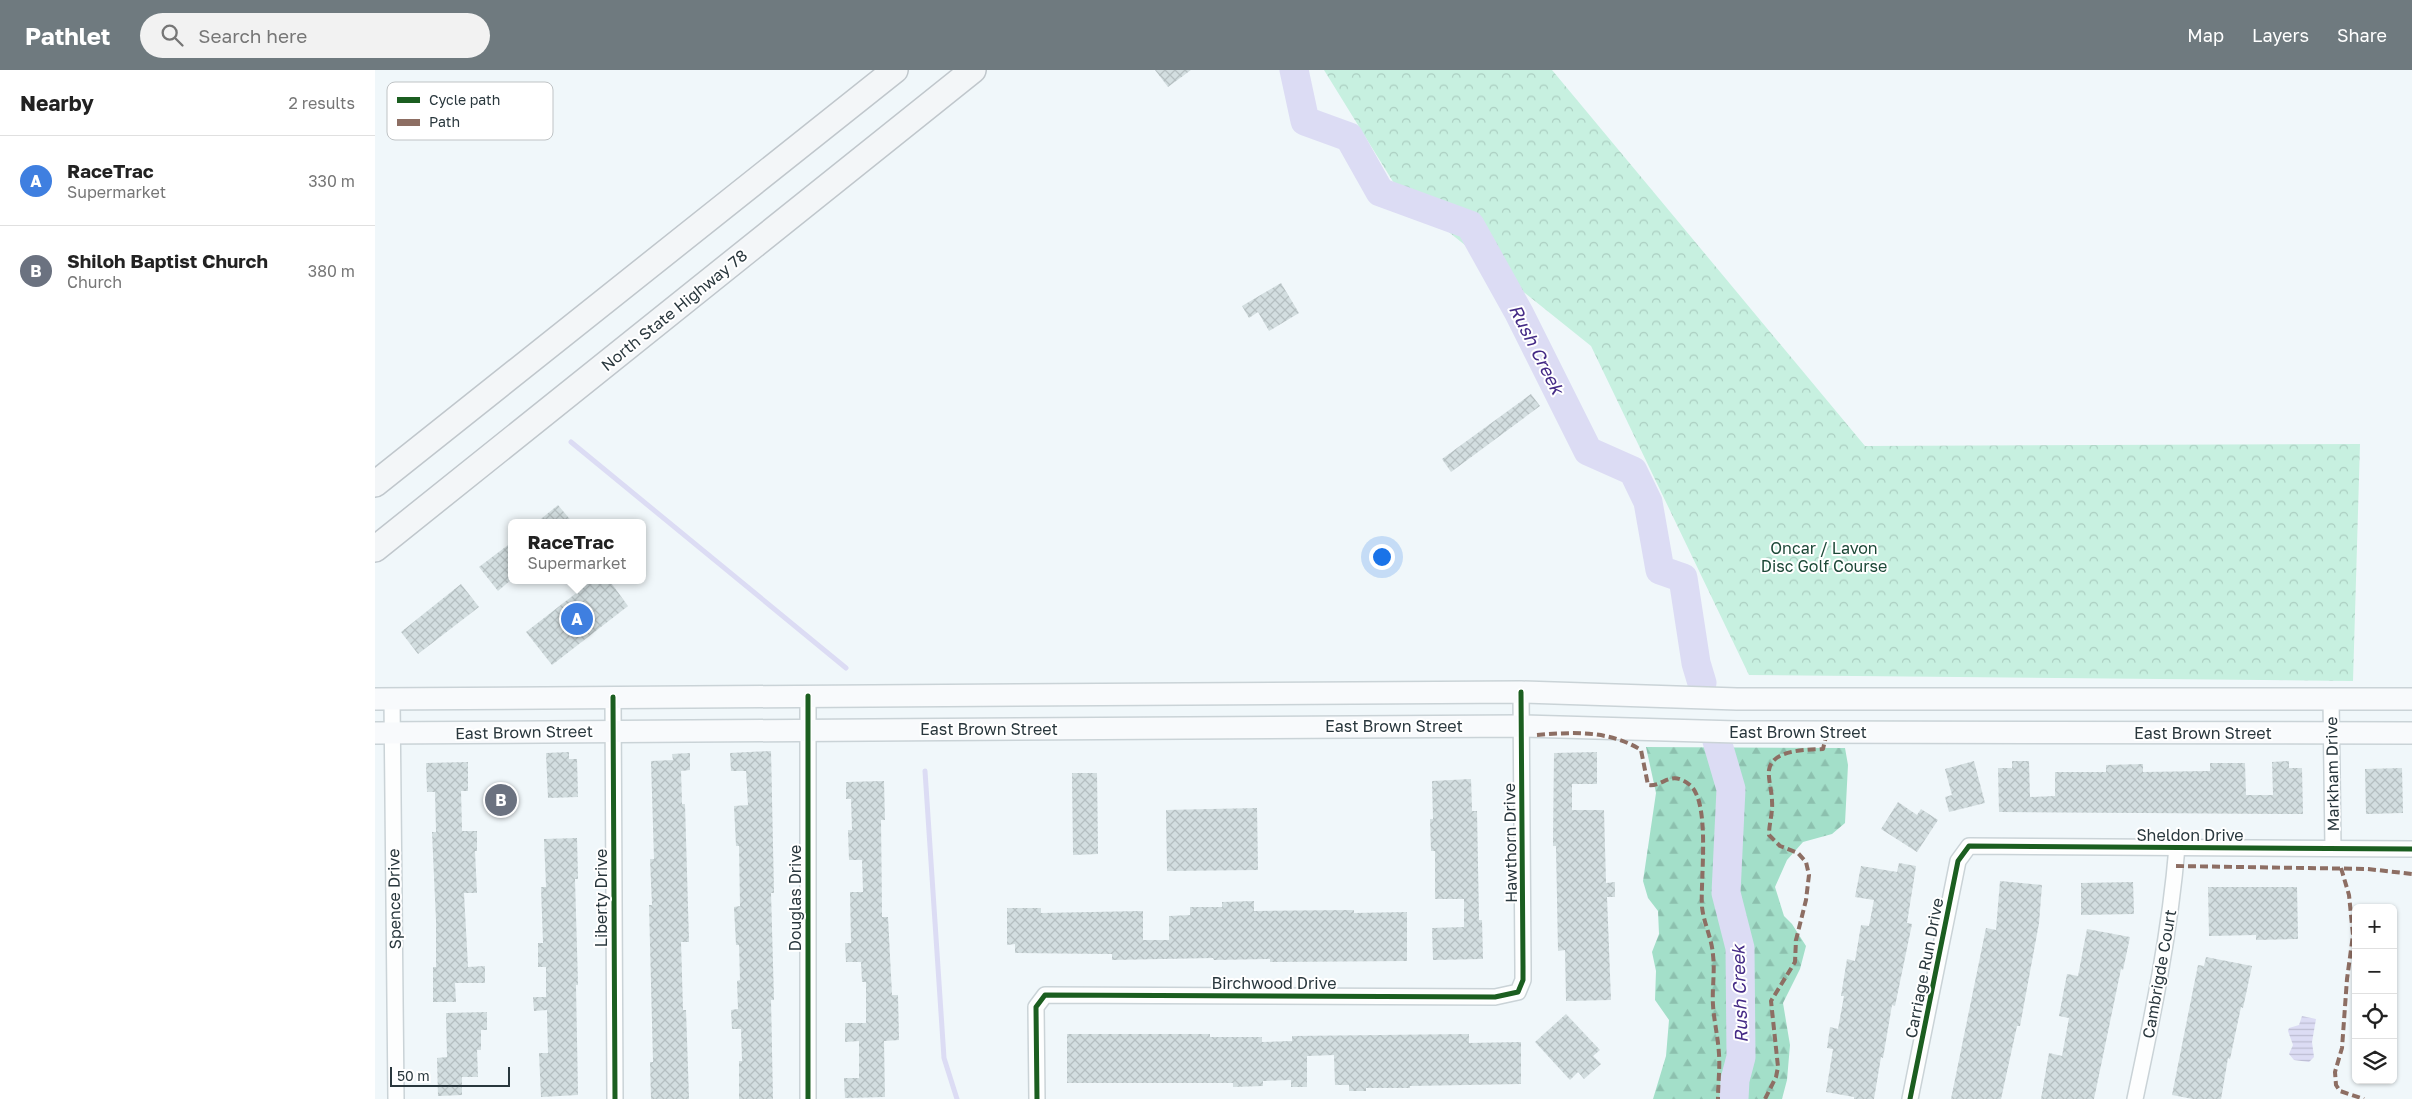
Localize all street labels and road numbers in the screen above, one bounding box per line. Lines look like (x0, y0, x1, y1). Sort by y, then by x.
street label: North State Highway 78 (597, 245, 751, 375)
street label: East Brown Street (1325, 716, 1463, 736)
street label: Markham Drive (2321, 716, 2343, 832)
street label: East Brown Street (920, 719, 1058, 739)
street label: East Brown Street (455, 721, 593, 743)
street label: East Brown Street (1729, 722, 1867, 742)
street label: East Brown Street (2134, 723, 2272, 743)
street label: Hawthorn Drive (1499, 783, 1521, 903)
street label: Sheldon Drive (2136, 825, 2244, 845)
street label: Douglas Drive (785, 845, 805, 951)
street label: Spence Drive (383, 848, 405, 950)
street label: Liberty Drive (591, 849, 611, 947)
street label: Carriage Run Drive (1901, 896, 1947, 1040)
street label: Cambrigde Court (2138, 908, 2180, 1040)
street label: Birchwood Drive (1212, 973, 1336, 993)

